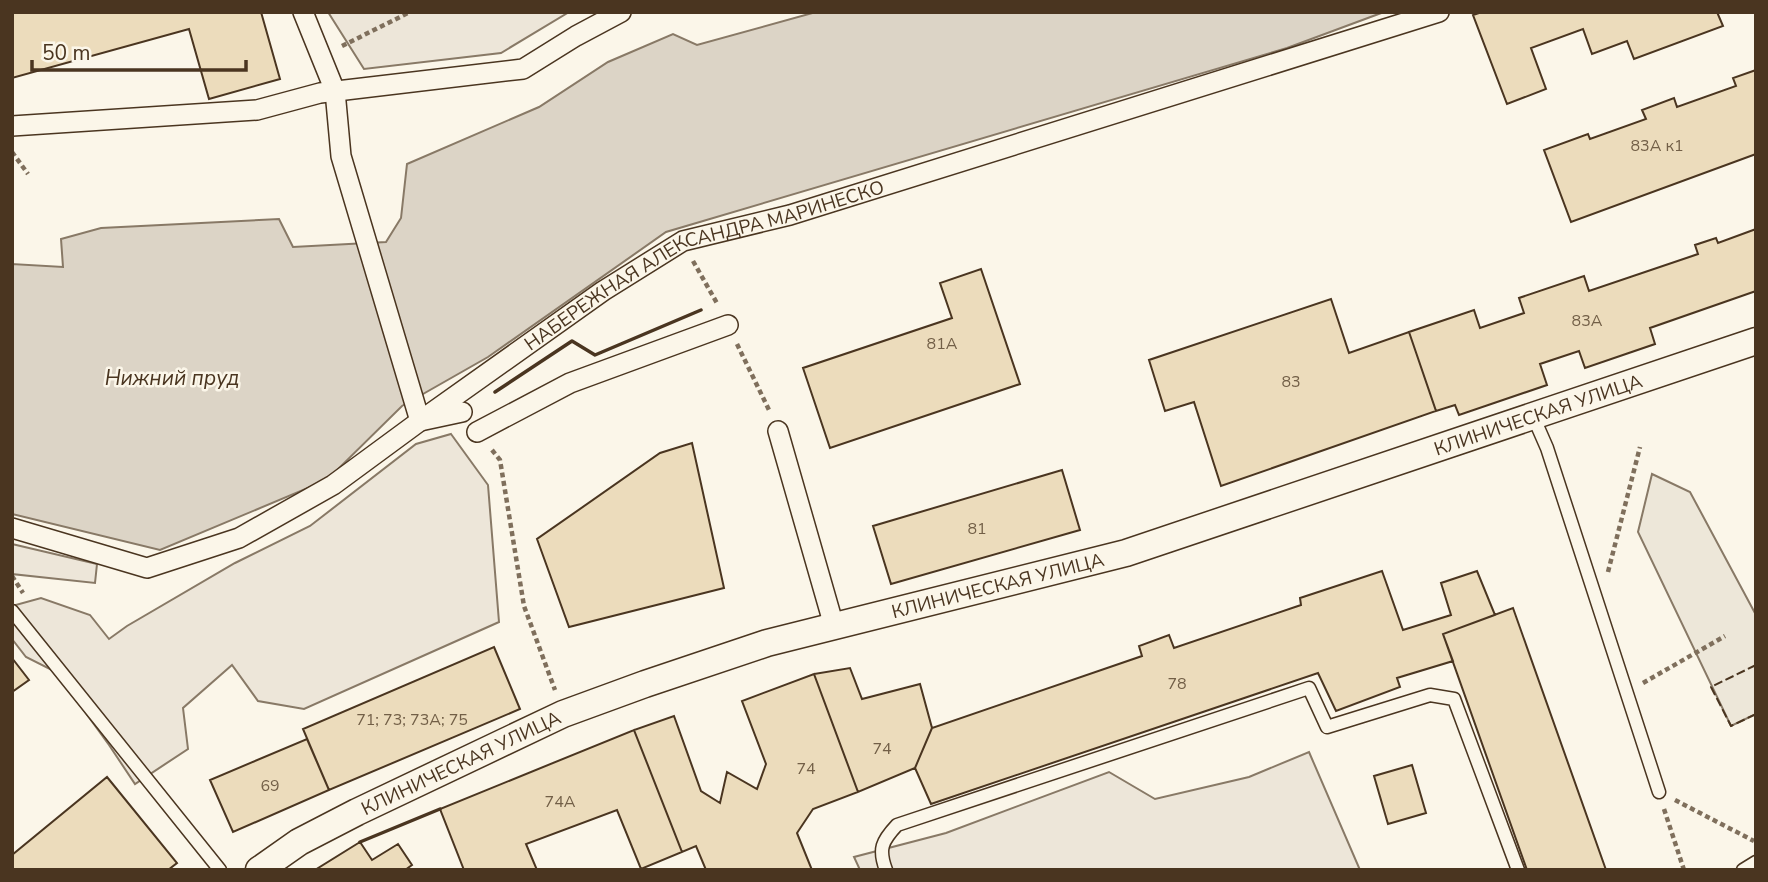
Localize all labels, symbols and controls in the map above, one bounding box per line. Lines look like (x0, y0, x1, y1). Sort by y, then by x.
scale bar (32, 28, 245, 72)
text: 50 m (42, 39, 91, 67)
house number: 83А к1 (1631, 135, 1684, 157)
street label: НАБЕРЕЖНАЯ АЛЕКСАНДРА МАРИНЕСКО (519, 174, 888, 357)
house number: 83А (1572, 310, 1603, 332)
house number: 81А (927, 333, 958, 355)
water label: Нижний пруд (105, 364, 239, 392)
street label: КЛИНИЧЕСКАЯ УЛИЦА (1431, 368, 1646, 462)
house number: 83 (1281, 371, 1301, 393)
house number: 81 (967, 518, 987, 540)
street label: КЛИНИЧЕСКАЯ УЛИЦА (889, 547, 1107, 625)
house number: 78 (1167, 673, 1187, 695)
street label: КЛИНИЧЕСКАЯ УЛИЦА (357, 705, 565, 822)
house number: 71; 73; 73А; 75 (356, 709, 468, 731)
house number: 74 (872, 738, 892, 760)
house number: 74 (796, 758, 816, 780)
house number: 69 (260, 775, 280, 797)
house number: 74А (545, 791, 576, 813)

